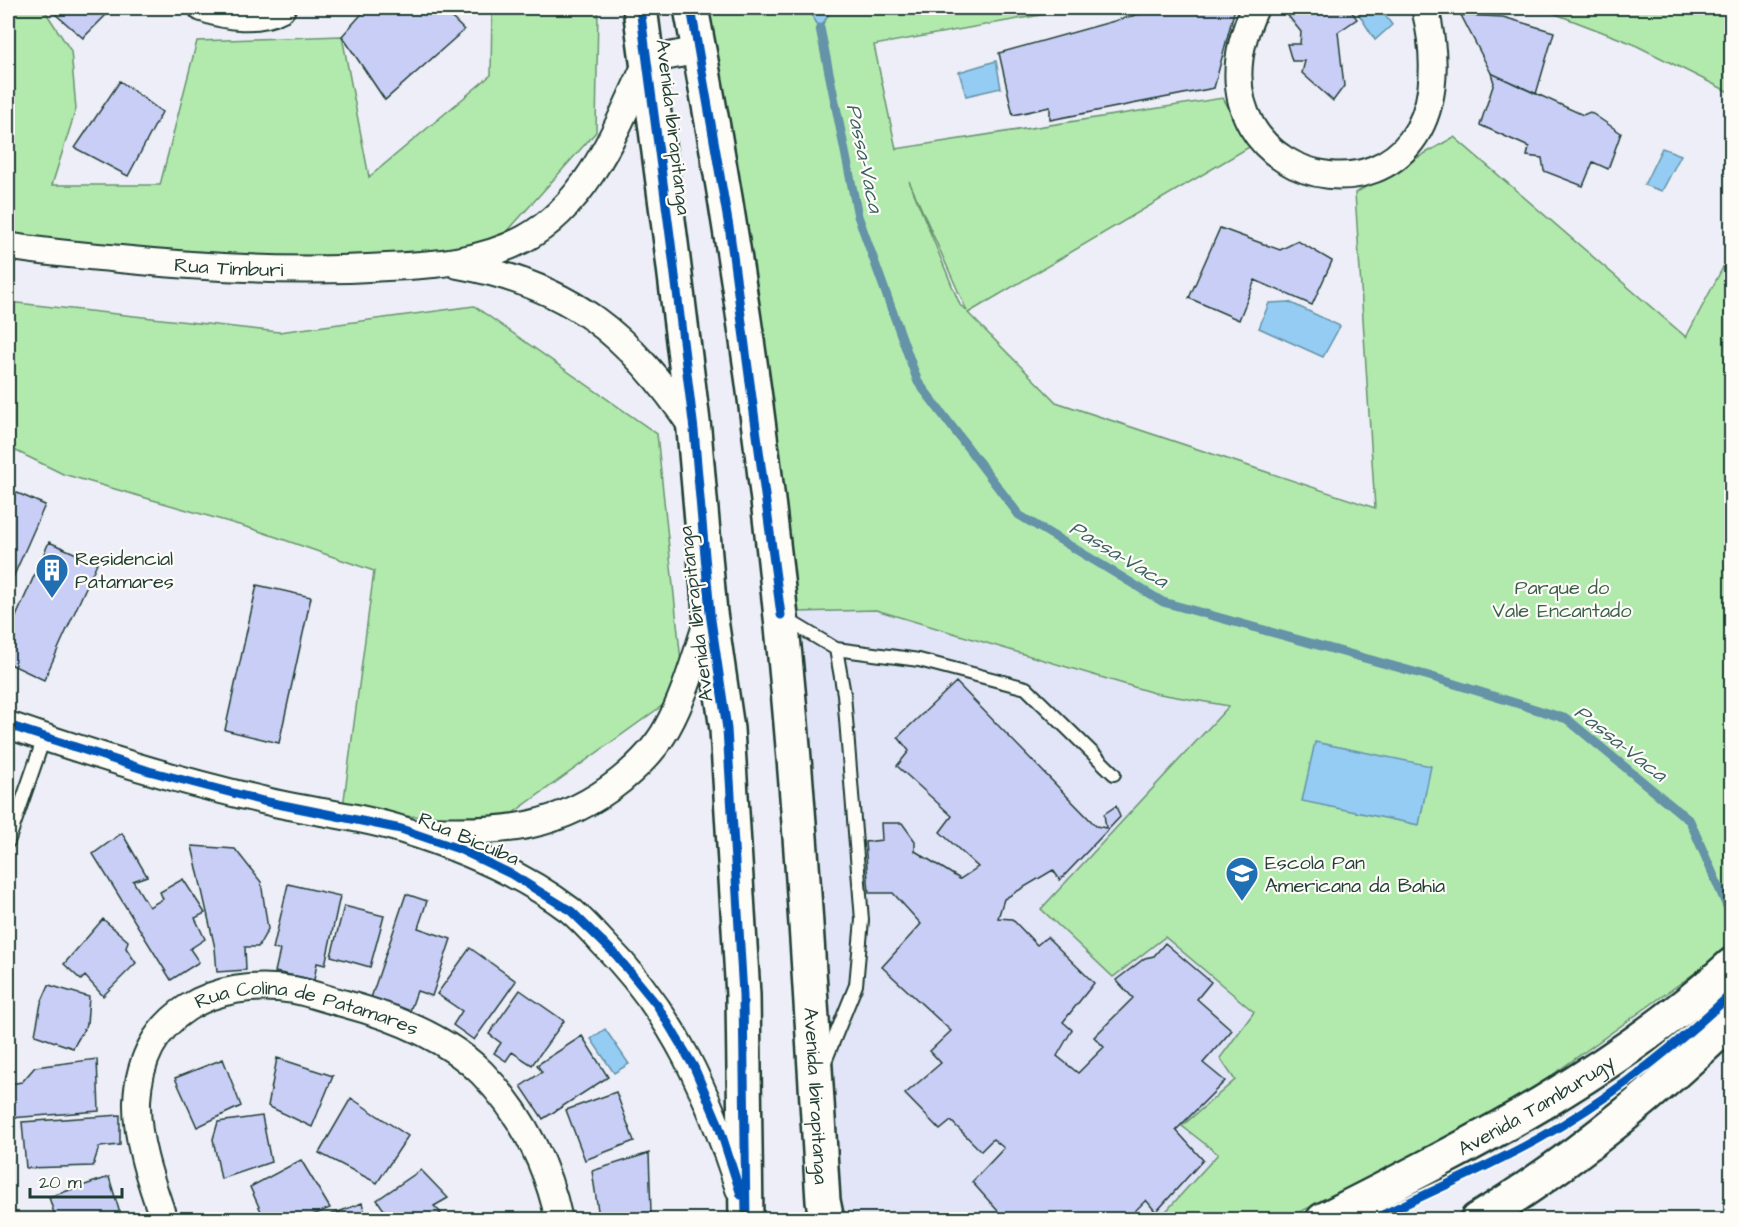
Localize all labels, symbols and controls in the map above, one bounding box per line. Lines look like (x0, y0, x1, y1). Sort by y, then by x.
street label: Avenida Ibirapitanga (647, 38, 698, 217)
water label: Passa-Vaca (839, 101, 890, 216)
street label: Rua Timburi (173, 251, 284, 284)
water label: Passa-Vaca (1064, 514, 1175, 596)
street label: Avenida Ibirapitanga (671, 524, 722, 703)
place label: Residencial Patamares (75, 545, 174, 596)
building icon: Residencial Patamares (34, 552, 70, 599)
park label: Parque do Vale Encantado (1492, 574, 1632, 625)
water label: Passa-Vaca (1568, 698, 1674, 790)
street label: Rua Bicuíba (414, 805, 523, 873)
place label: Escola Pan Americana da Bahia (1265, 849, 1445, 900)
school or university icon: Escola Pan Americana da Bahia (1224, 855, 1260, 902)
street label: Rua Colina de Patamares (190, 974, 423, 1043)
street label: Avenida Ibirapitanga (796, 1007, 835, 1185)
street label: Avenida Tamburugy (1453, 1048, 1621, 1163)
scale bar (30, 1161, 122, 1199)
text: 20 m (39, 1170, 82, 1195)

